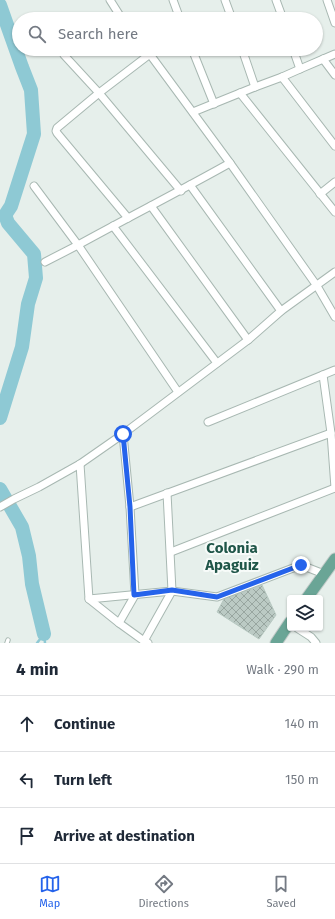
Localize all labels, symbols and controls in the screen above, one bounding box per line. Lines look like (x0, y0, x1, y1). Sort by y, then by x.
search box (12, 12, 323, 56)
icon: search (26, 23, 48, 45)
text: Search here (58, 25, 138, 43)
route start (114, 425, 132, 443)
district label: Colonia Apaguiz (204, 539, 259, 574)
route end (292, 556, 310, 574)
map controls (287, 595, 323, 631)
button: layers (287, 595, 323, 631)
text: 4 min (16, 659, 59, 680)
text: Walk · 290 m (246, 662, 319, 677)
icon: ahead (16, 713, 38, 735)
text: Continue (54, 715, 115, 733)
text: 140 m (285, 716, 319, 731)
icon: left (16, 769, 38, 791)
text: Turn left (54, 771, 112, 789)
text: 150 m (285, 772, 319, 787)
icon: arrive (16, 825, 38, 847)
text: Arrive at destination (54, 827, 195, 845)
tab: Map (39, 873, 61, 910)
tab: Directions (138, 873, 189, 910)
tab: Saved (266, 873, 296, 910)

